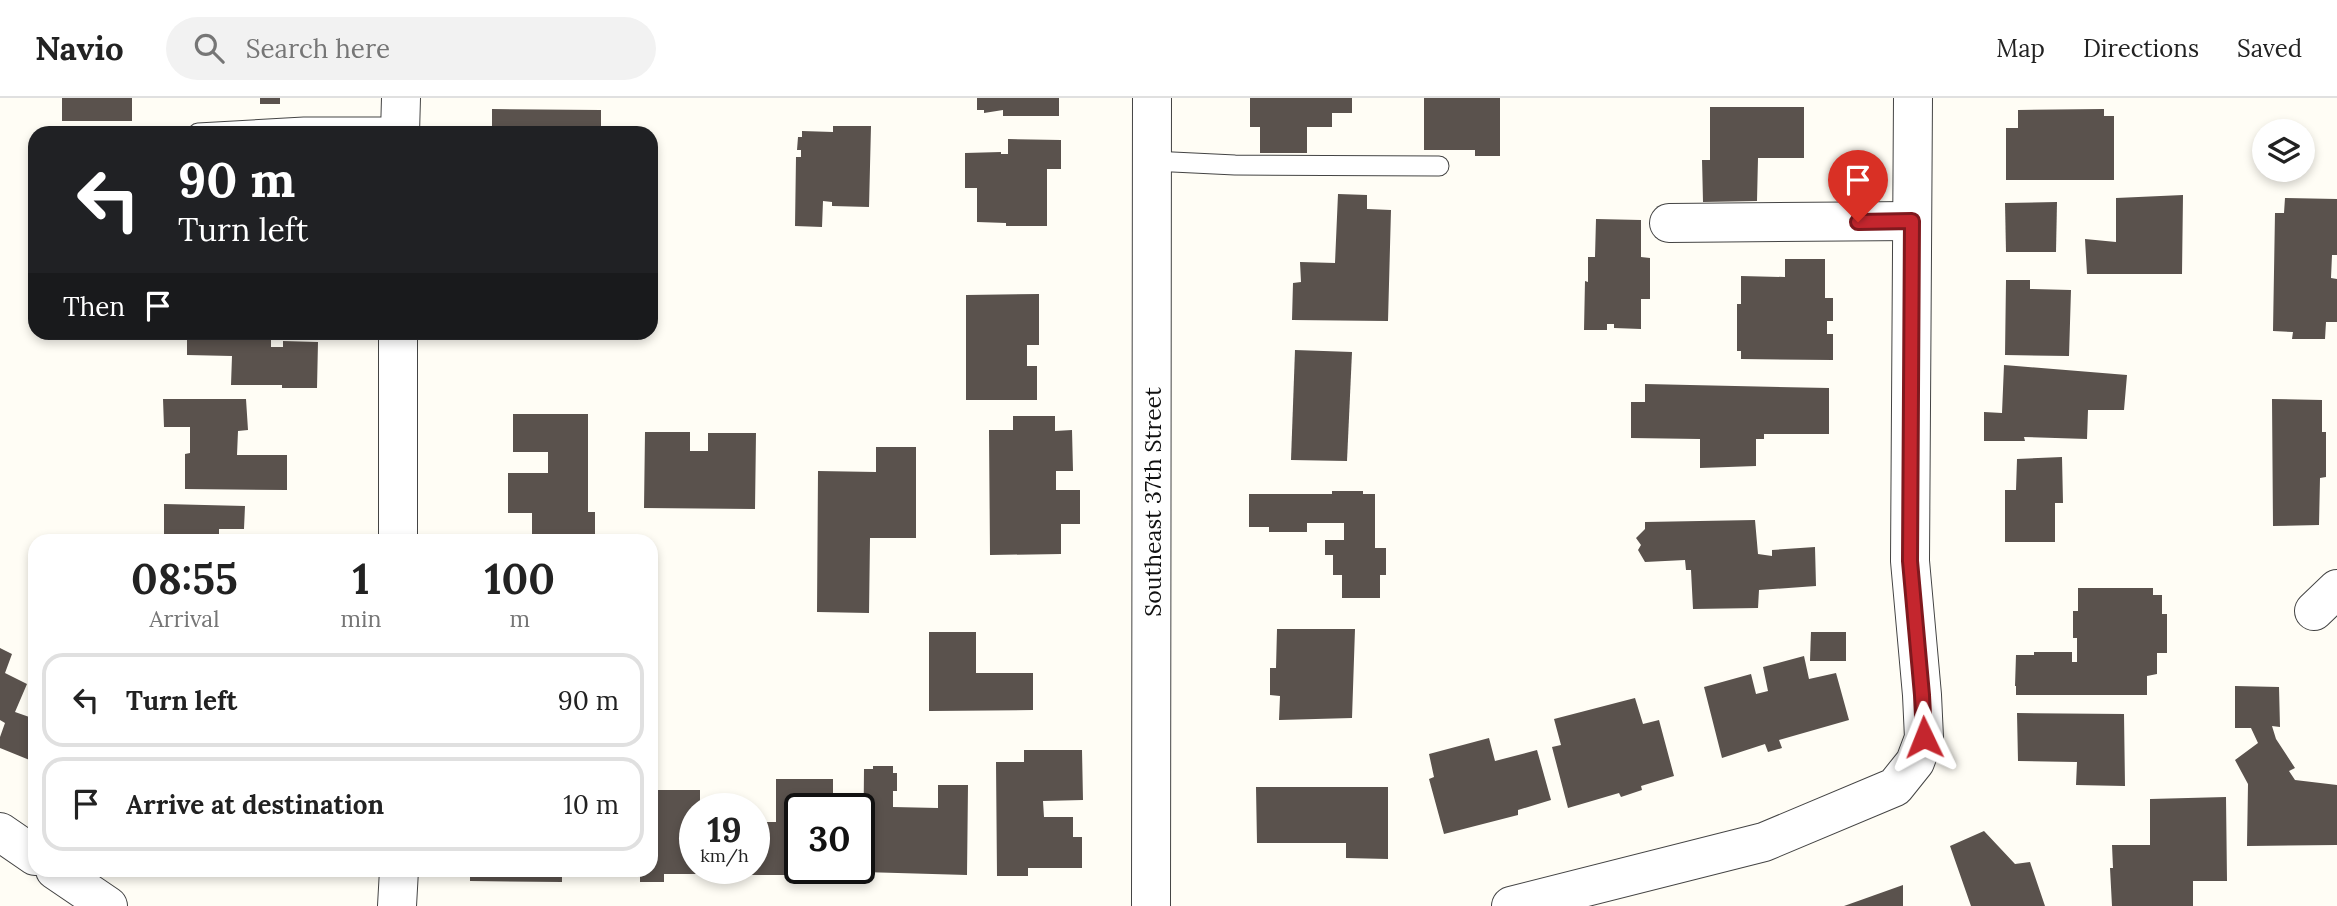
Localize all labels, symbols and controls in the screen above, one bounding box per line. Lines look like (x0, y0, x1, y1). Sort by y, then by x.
search box (166, 17, 656, 80)
text: Navio (35, 27, 124, 69)
icon: search (190, 29, 228, 67)
text: Search here (246, 32, 390, 65)
text: Map (1996, 33, 2045, 64)
text: Directions (2083, 33, 2199, 64)
text: Saved (2237, 33, 2302, 64)
map controls (2252, 119, 2315, 182)
button: layers (2252, 119, 2315, 182)
text: 90 m (178, 148, 295, 210)
pin (1828, 150, 1888, 222)
icon: left (63, 154, 154, 245)
icon: arrive (1839, 161, 1877, 199)
text: Turn left (178, 209, 308, 250)
icon: arrive (139, 287, 177, 325)
text: Then (63, 290, 125, 323)
street label: Southeast 37th Street (1138, 387, 1167, 617)
text: 08:55 (131, 552, 238, 606)
text: 1 (353, 552, 370, 606)
text: 100 (485, 552, 555, 606)
text: Arrival (149, 604, 219, 633)
text: min (341, 604, 382, 633)
text: m (509, 604, 530, 633)
icon: left (67, 681, 105, 719)
text: Turn left (126, 684, 237, 717)
text: 90 m (558, 684, 619, 717)
position arrow (1887, 700, 1961, 774)
icon: arrive (67, 785, 105, 823)
text: Arrive at destination (126, 788, 384, 821)
text: 10 m (563, 788, 619, 821)
speed limit sign: 30 (784, 793, 875, 884)
text: 19 (707, 807, 742, 852)
text: km/h (700, 844, 749, 867)

